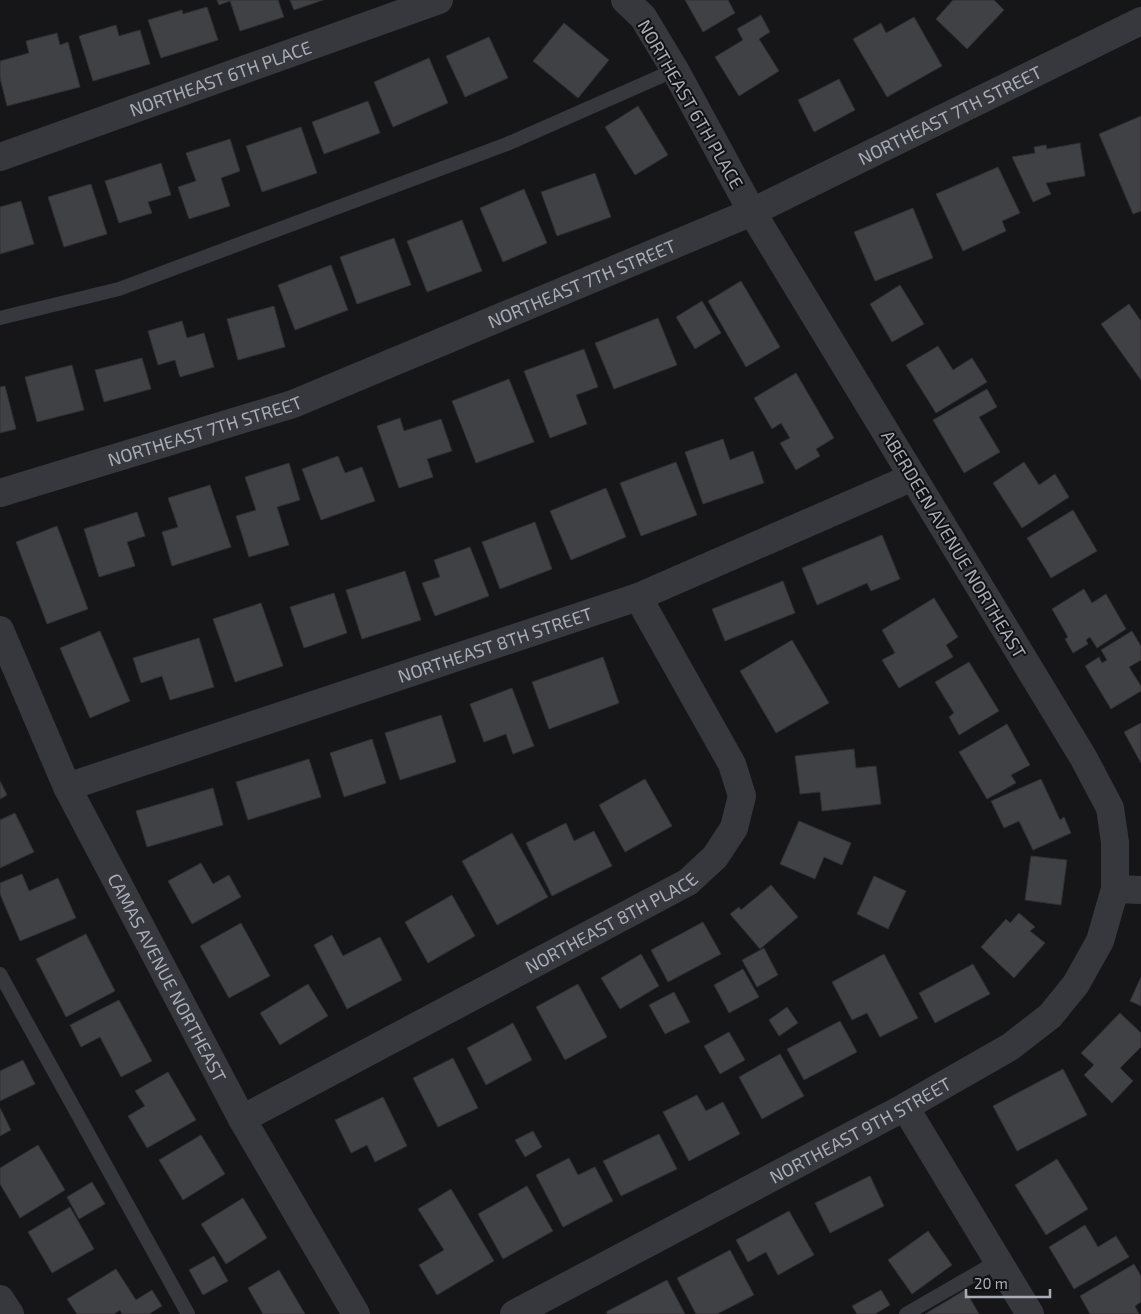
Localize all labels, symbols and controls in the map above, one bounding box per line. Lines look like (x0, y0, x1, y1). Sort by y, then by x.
street label: NORTHEAST 6TH PLACE (634, 15, 748, 193)
street label: NORTHEAST 6TH PLACE (126, 36, 314, 121)
street label: NORTHEAST 7TH STREET (854, 60, 1046, 169)
street label: NORTHEAST 7TH STREET (484, 234, 679, 332)
street label: NORTHEAST 7TH STREET (105, 390, 306, 471)
street label: ABERDEEN AVENUE NORTHEAST (877, 426, 1031, 663)
street label: NORTHEAST 8TH STREET (395, 602, 595, 687)
street label: NORTHEAST 8TH PLACE (521, 868, 702, 978)
street label: CAMAS AVENUE NORTHEAST (103, 869, 232, 1086)
street label: NORTHEAST 9TH STREET (766, 1072, 955, 1188)
scale bar (966, 1266, 1050, 1298)
text: 20 m (974, 1274, 1008, 1292)

